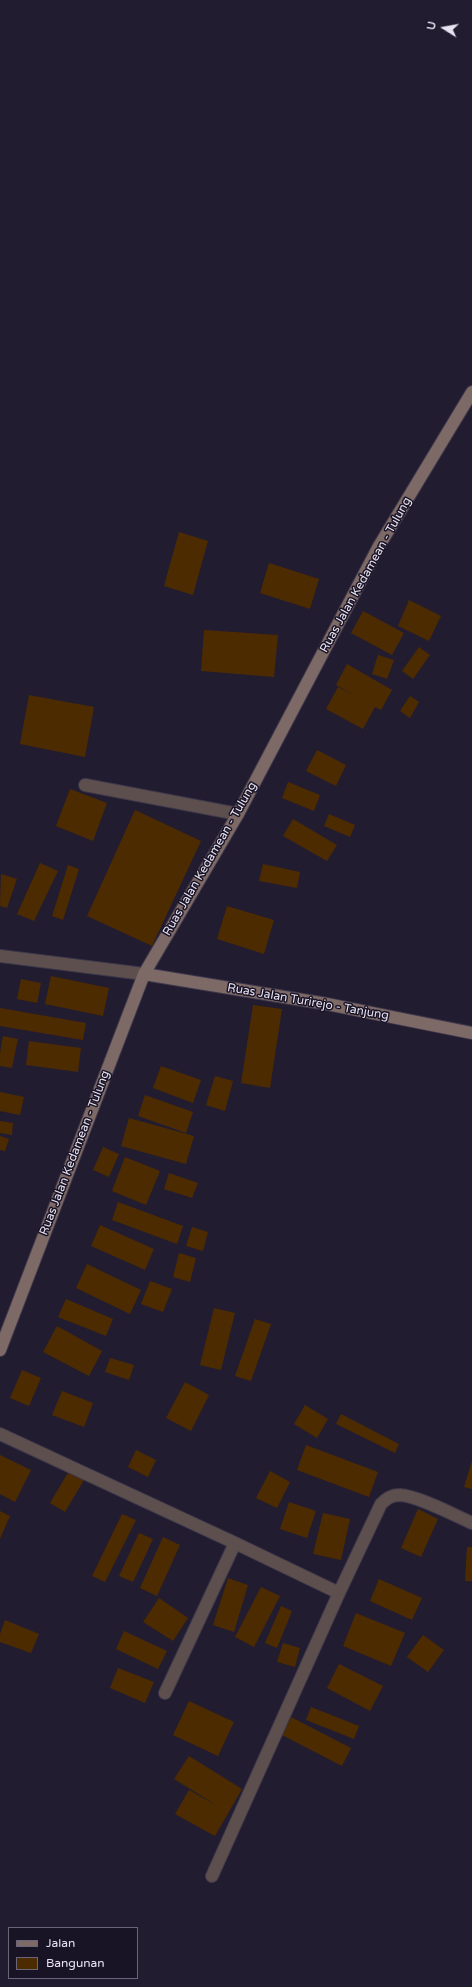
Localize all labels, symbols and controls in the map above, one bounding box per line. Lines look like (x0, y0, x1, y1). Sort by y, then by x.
north arrow (424, 8, 464, 48)
text: U (425, 20, 439, 31)
street label: Ruas Jalan Kedamean - Tulung (317, 495, 415, 655)
street label: Ruas Jalan Kedamean - Tulung (160, 780, 260, 938)
street label: Ruas Jalan Turirejo - Tanjung (226, 981, 390, 1023)
street label: Ruas Jalan Kedamean - Tulung (37, 1069, 113, 1237)
legend (8, 1927, 138, 1979)
text: Jalan (46, 1936, 75, 1950)
text: Bangunan (46, 1956, 105, 1970)

